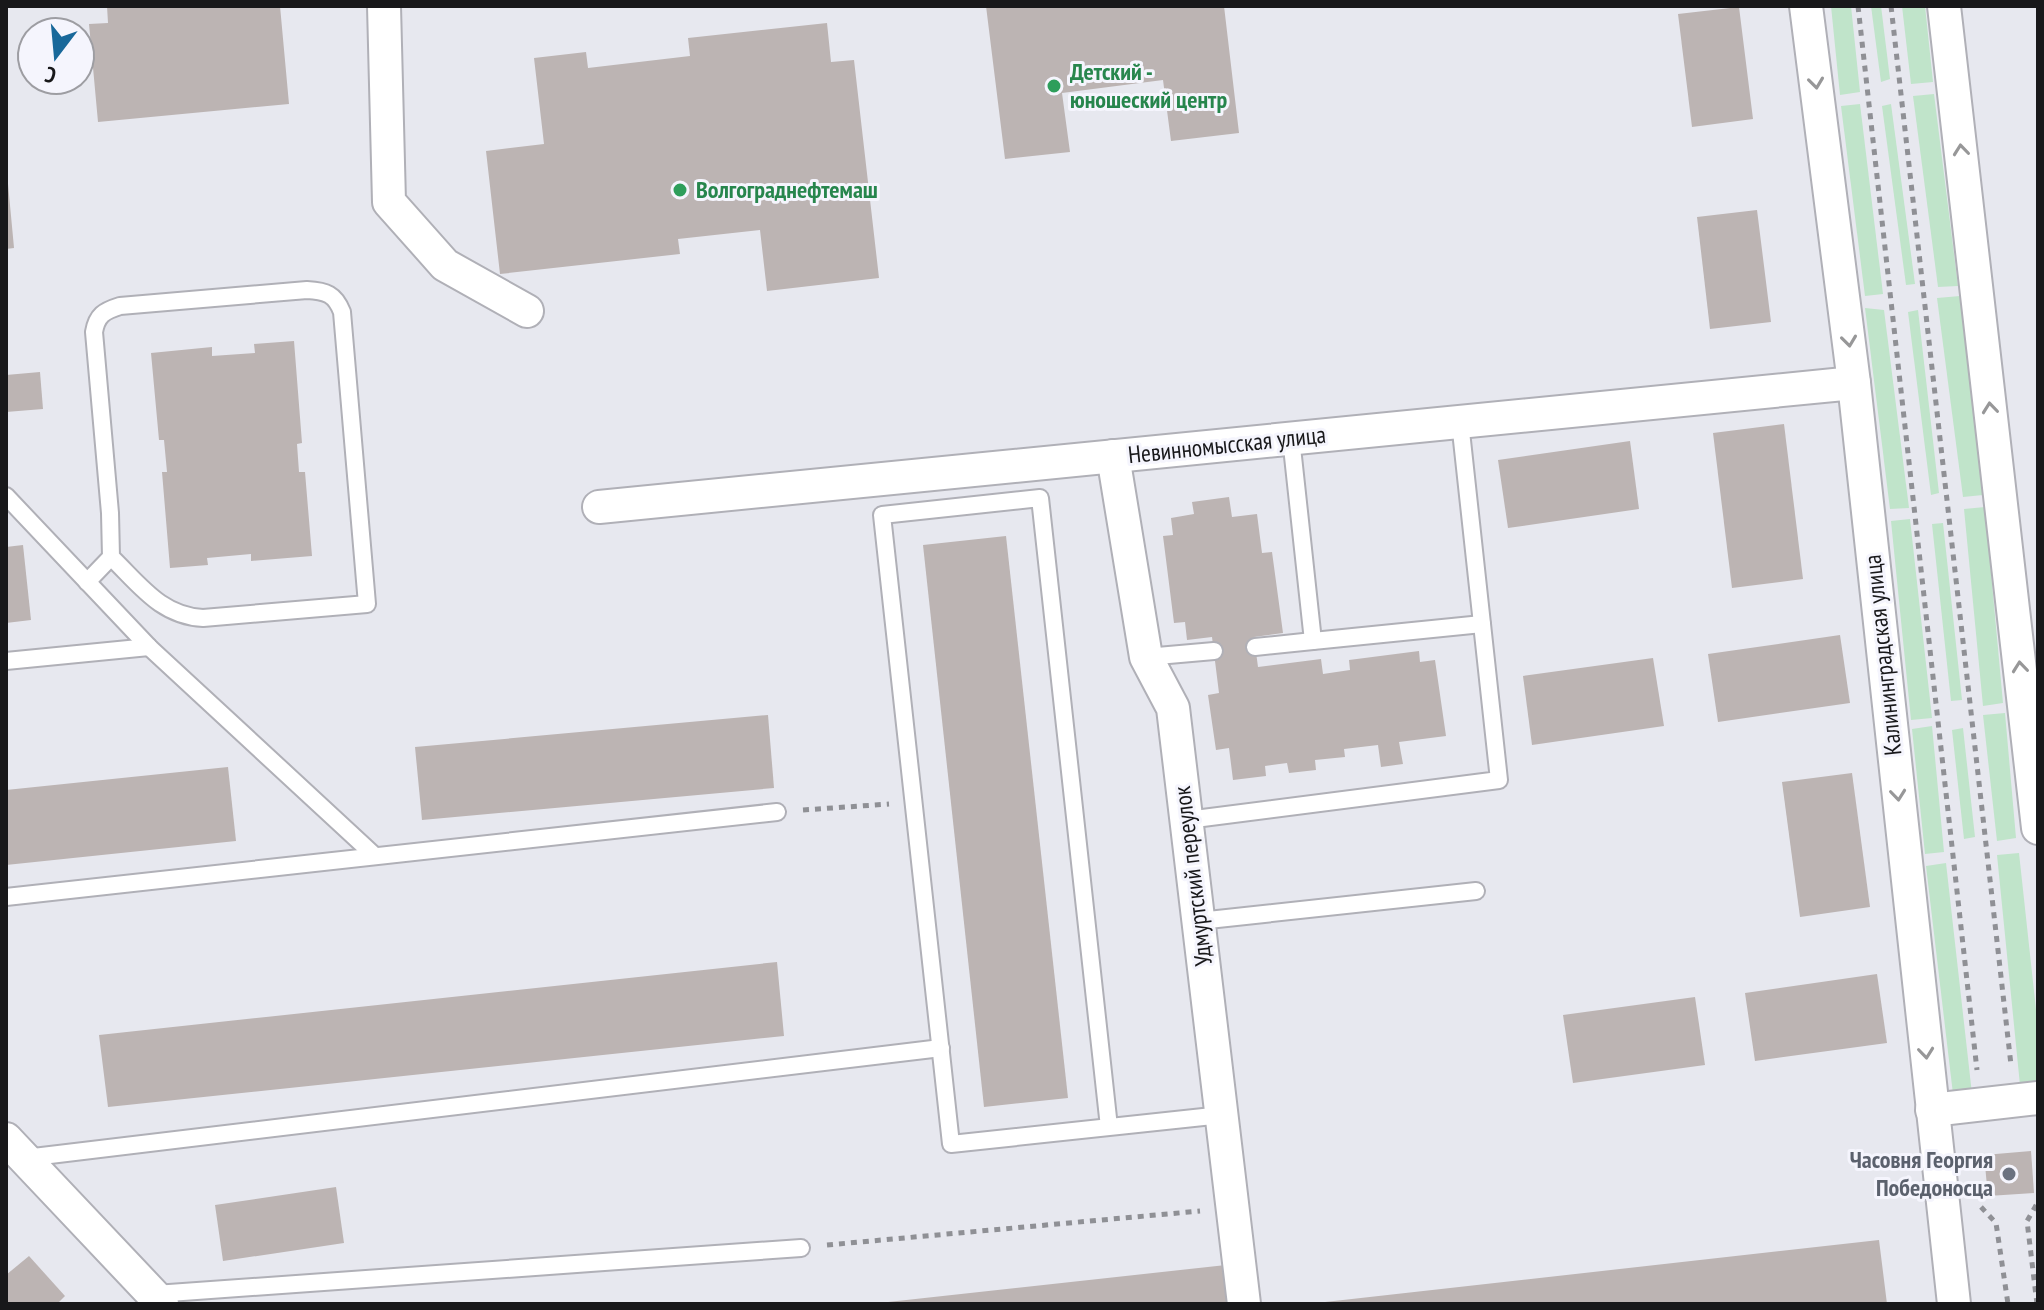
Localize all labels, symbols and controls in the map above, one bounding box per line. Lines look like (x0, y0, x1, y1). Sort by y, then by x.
north arrow (16, 16, 96, 96)
place label: Детский - юношеский центр (1070, 56, 1227, 115)
text: С (42, 60, 59, 90)
marker: Детский - юношеский центр (1045, 77, 1063, 95)
one-way arrow (1807, 77, 1824, 90)
one-way arrow (1952, 143, 1969, 156)
place label: Волгограднефтемаш (696, 174, 878, 205)
marker: Волгограднефтемаш (671, 181, 689, 199)
one-way arrow (1840, 335, 1857, 348)
one-way arrow (1982, 402, 1999, 415)
street label: Невинномысская улица (1127, 419, 1327, 470)
street label: Калининградская улица (1857, 553, 1908, 757)
one-way arrow (2011, 660, 2028, 673)
street label: Удмуртский переулок (1166, 784, 1219, 968)
one-way arrow (1890, 789, 1907, 802)
one-way arrow (1918, 1047, 1935, 1060)
place label: Часовня Георгия Победоносца (1850, 1144, 1993, 1203)
marker: Часовня Георгия Победоносца (2000, 1165, 2018, 1183)

